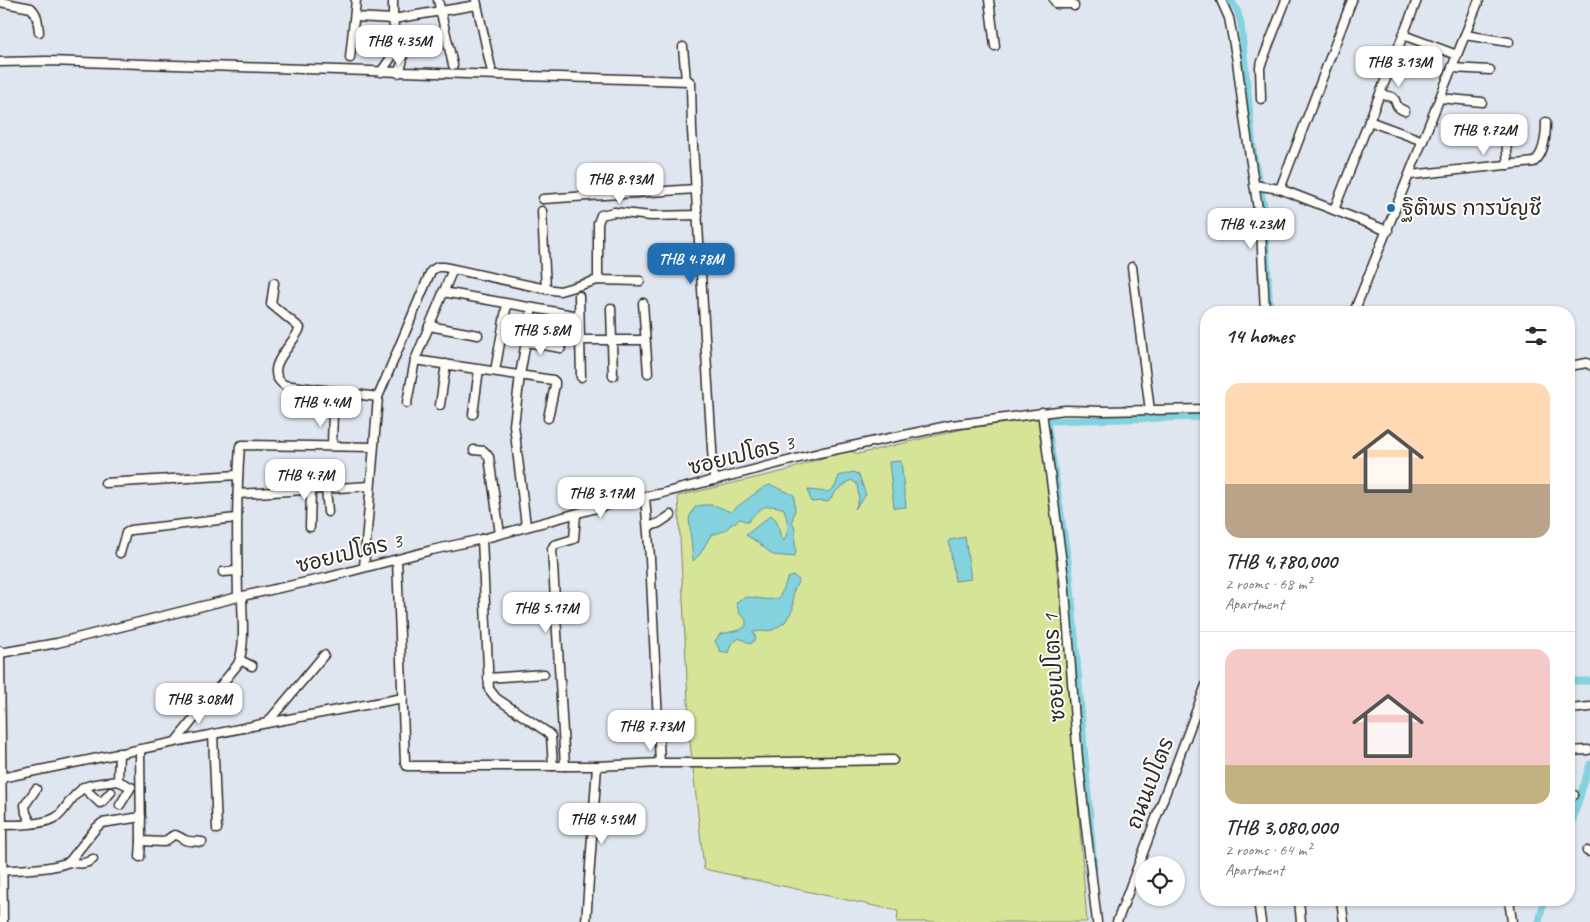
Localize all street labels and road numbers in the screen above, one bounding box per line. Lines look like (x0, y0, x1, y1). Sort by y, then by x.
street label: ซอยเปโตร 3 (685, 429, 798, 481)
street label: ซอยเปโตร 3 (293, 527, 406, 579)
street label: ซอยเปโตร 1 (1037, 612, 1071, 723)
street label: ถนนเปโตร (1121, 733, 1179, 833)

